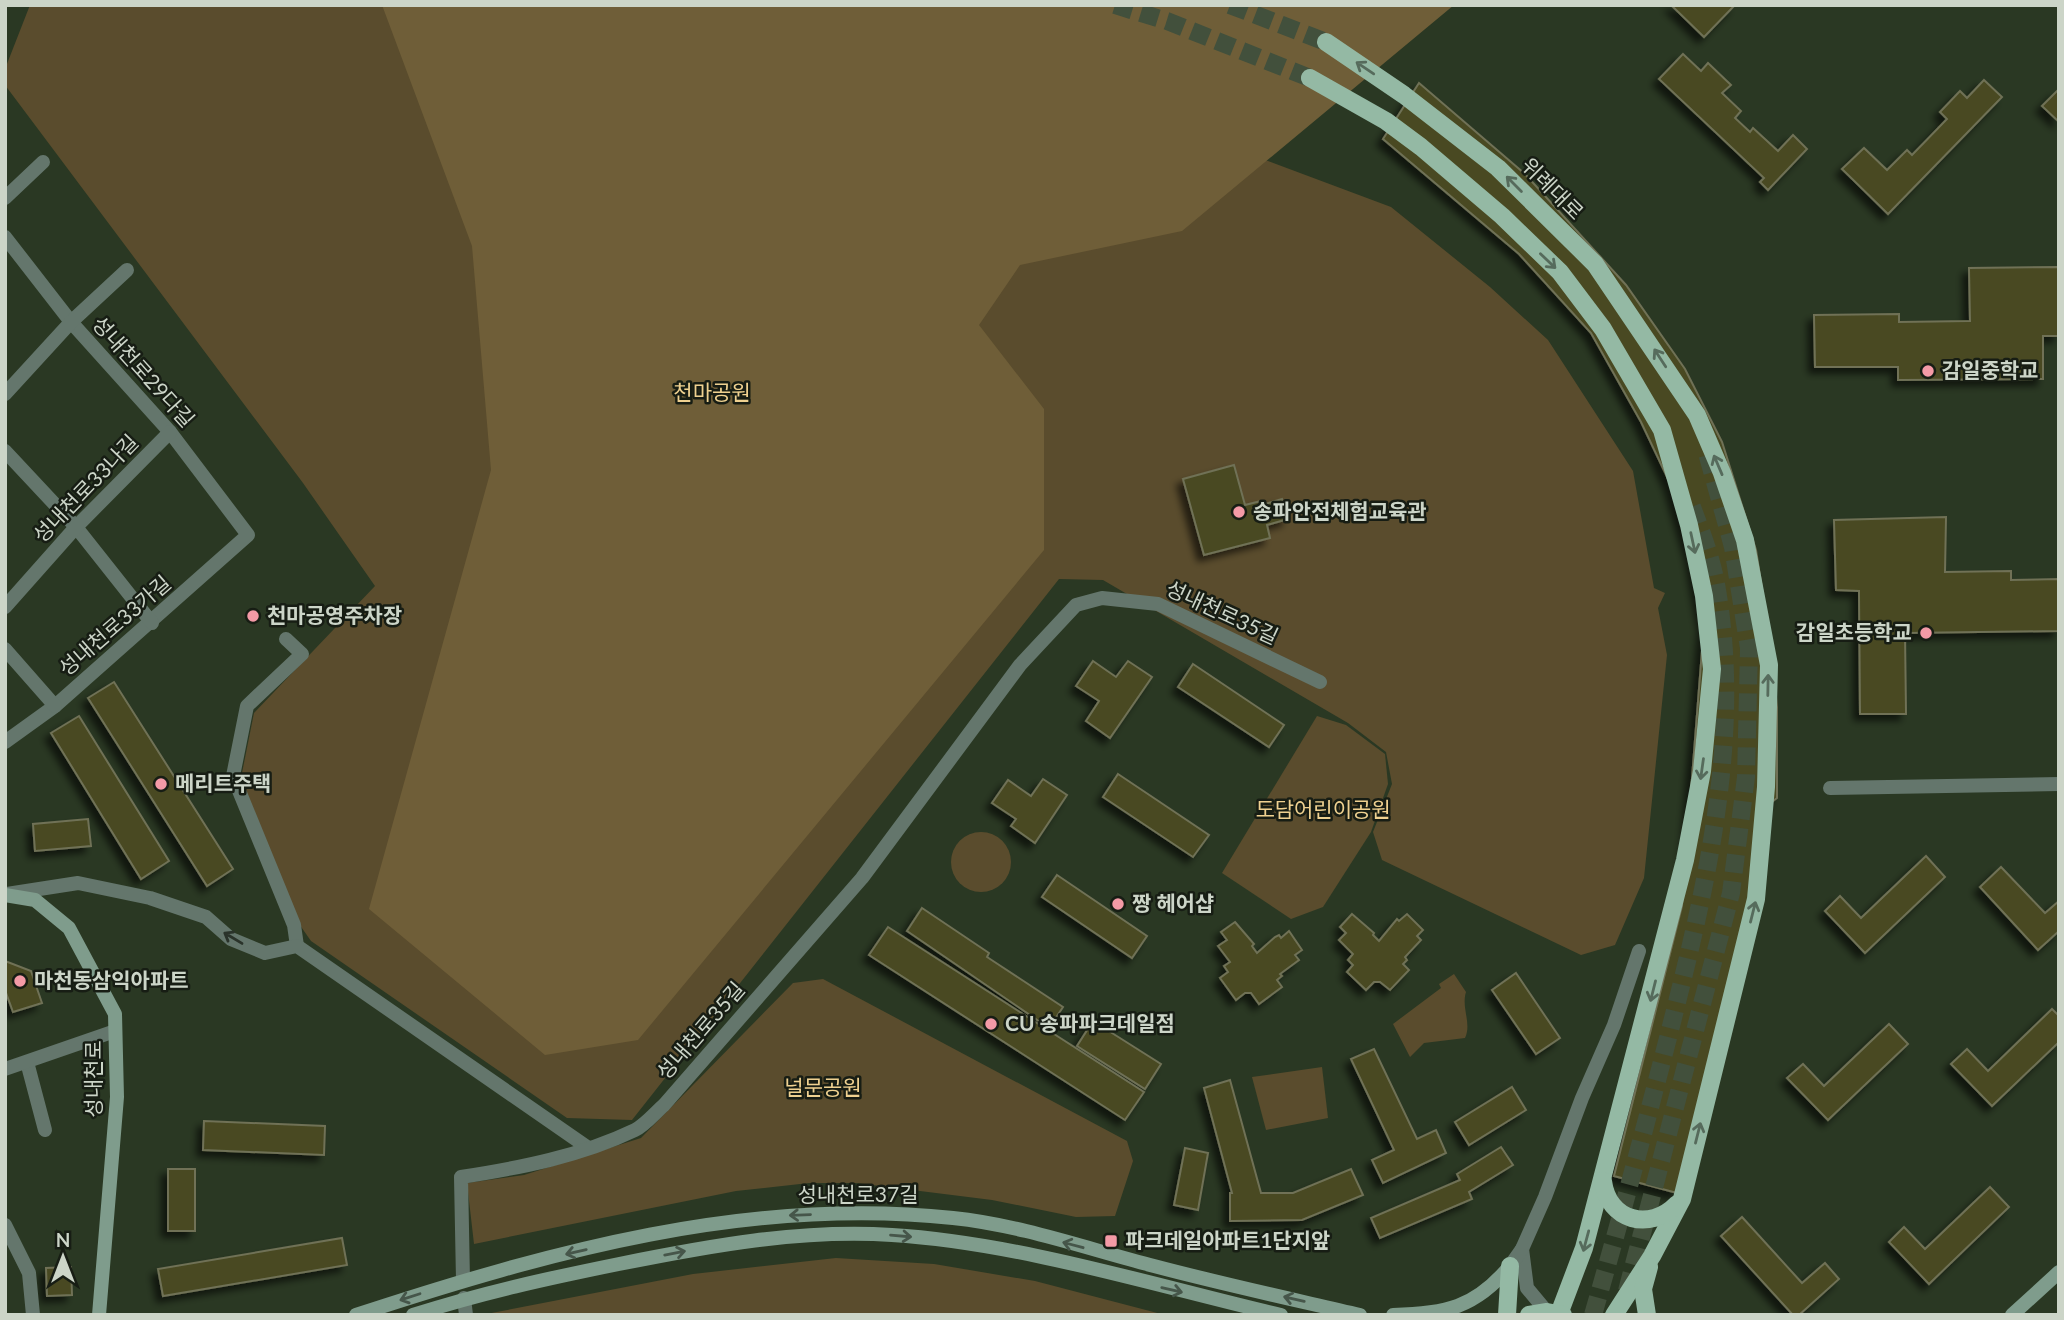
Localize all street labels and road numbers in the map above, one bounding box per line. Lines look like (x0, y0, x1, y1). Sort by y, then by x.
street label: 위례대로 (1517, 152, 1589, 224)
street label: 성내천로29다길 (88, 311, 200, 431)
street label: 성내천로33나길 (27, 429, 143, 547)
street label: 성내천로33가길 (53, 569, 175, 680)
street label: 성내천로35길 (1163, 575, 1283, 649)
street label: 성내천로35길 (651, 976, 749, 1084)
street label: 성내천로 (80, 1040, 105, 1118)
street label: 성내천로37길 (798, 1181, 918, 1206)

